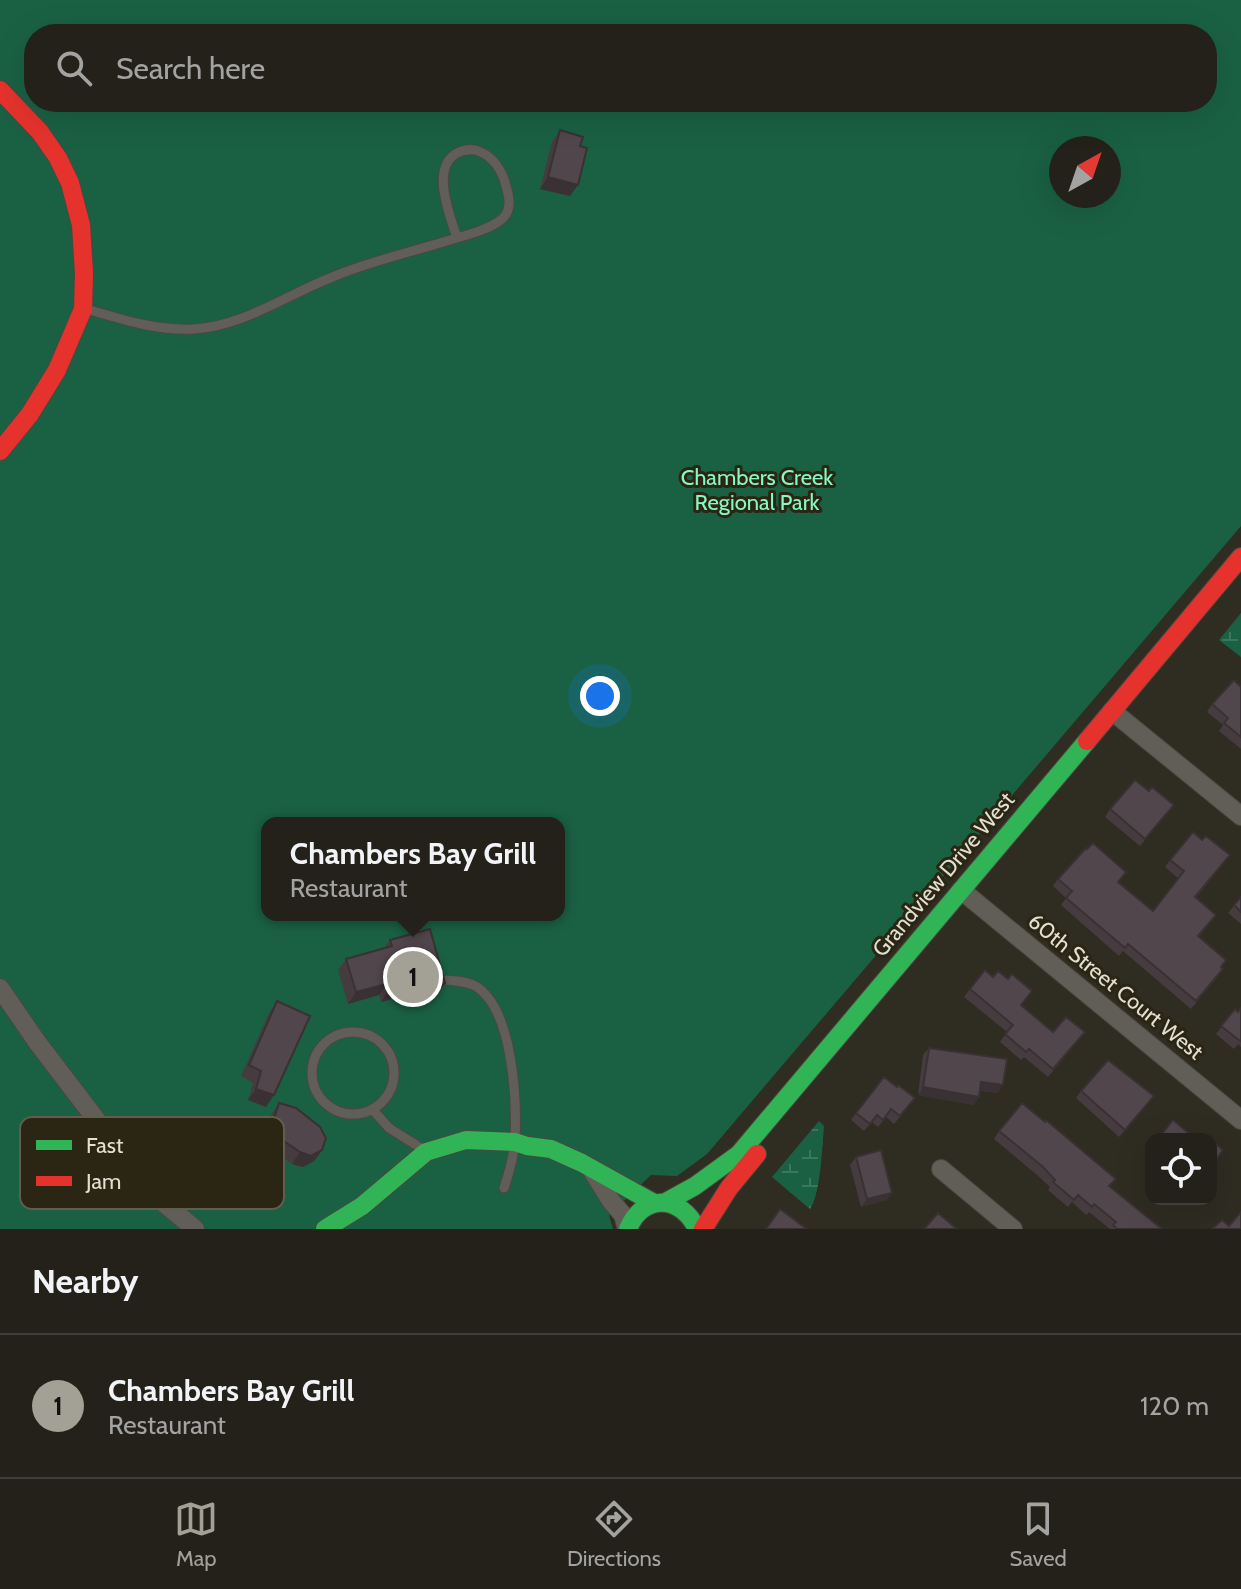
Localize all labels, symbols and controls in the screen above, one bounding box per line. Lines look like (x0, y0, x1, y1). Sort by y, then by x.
search box (24, 24, 1217, 112)
icon: search (52, 46, 96, 90)
text: Search here (116, 50, 265, 87)
north arrow (1049, 136, 1121, 208)
park label: Chambers Creek Regional Park (681, 464, 833, 516)
your location (580, 676, 620, 716)
street label: Grandview Drive West (867, 786, 1020, 962)
popup (261, 817, 565, 921)
text: Chambers Bay Grill (290, 835, 536, 872)
text: Restaurant (290, 872, 408, 904)
street label: 60th Street Court West (1023, 907, 1209, 1066)
pin: 1 (387, 947, 439, 1007)
legend (20, 1117, 284, 1209)
text: Fast (86, 1132, 124, 1159)
map controls (1145, 1133, 1217, 1205)
button: locate (1145, 1133, 1217, 1205)
text: Jam (85, 1168, 121, 1195)
text: Nearby (32, 1260, 139, 1302)
text: Chambers Bay Grill (108, 1372, 354, 1409)
text: 1 (53, 1390, 63, 1422)
text: 120 m (1140, 1390, 1209, 1422)
text: Restaurant (108, 1409, 226, 1441)
tab: Map (174, 1497, 218, 1572)
tab: Directions (567, 1497, 661, 1572)
tab: Saved (1010, 1497, 1067, 1572)

